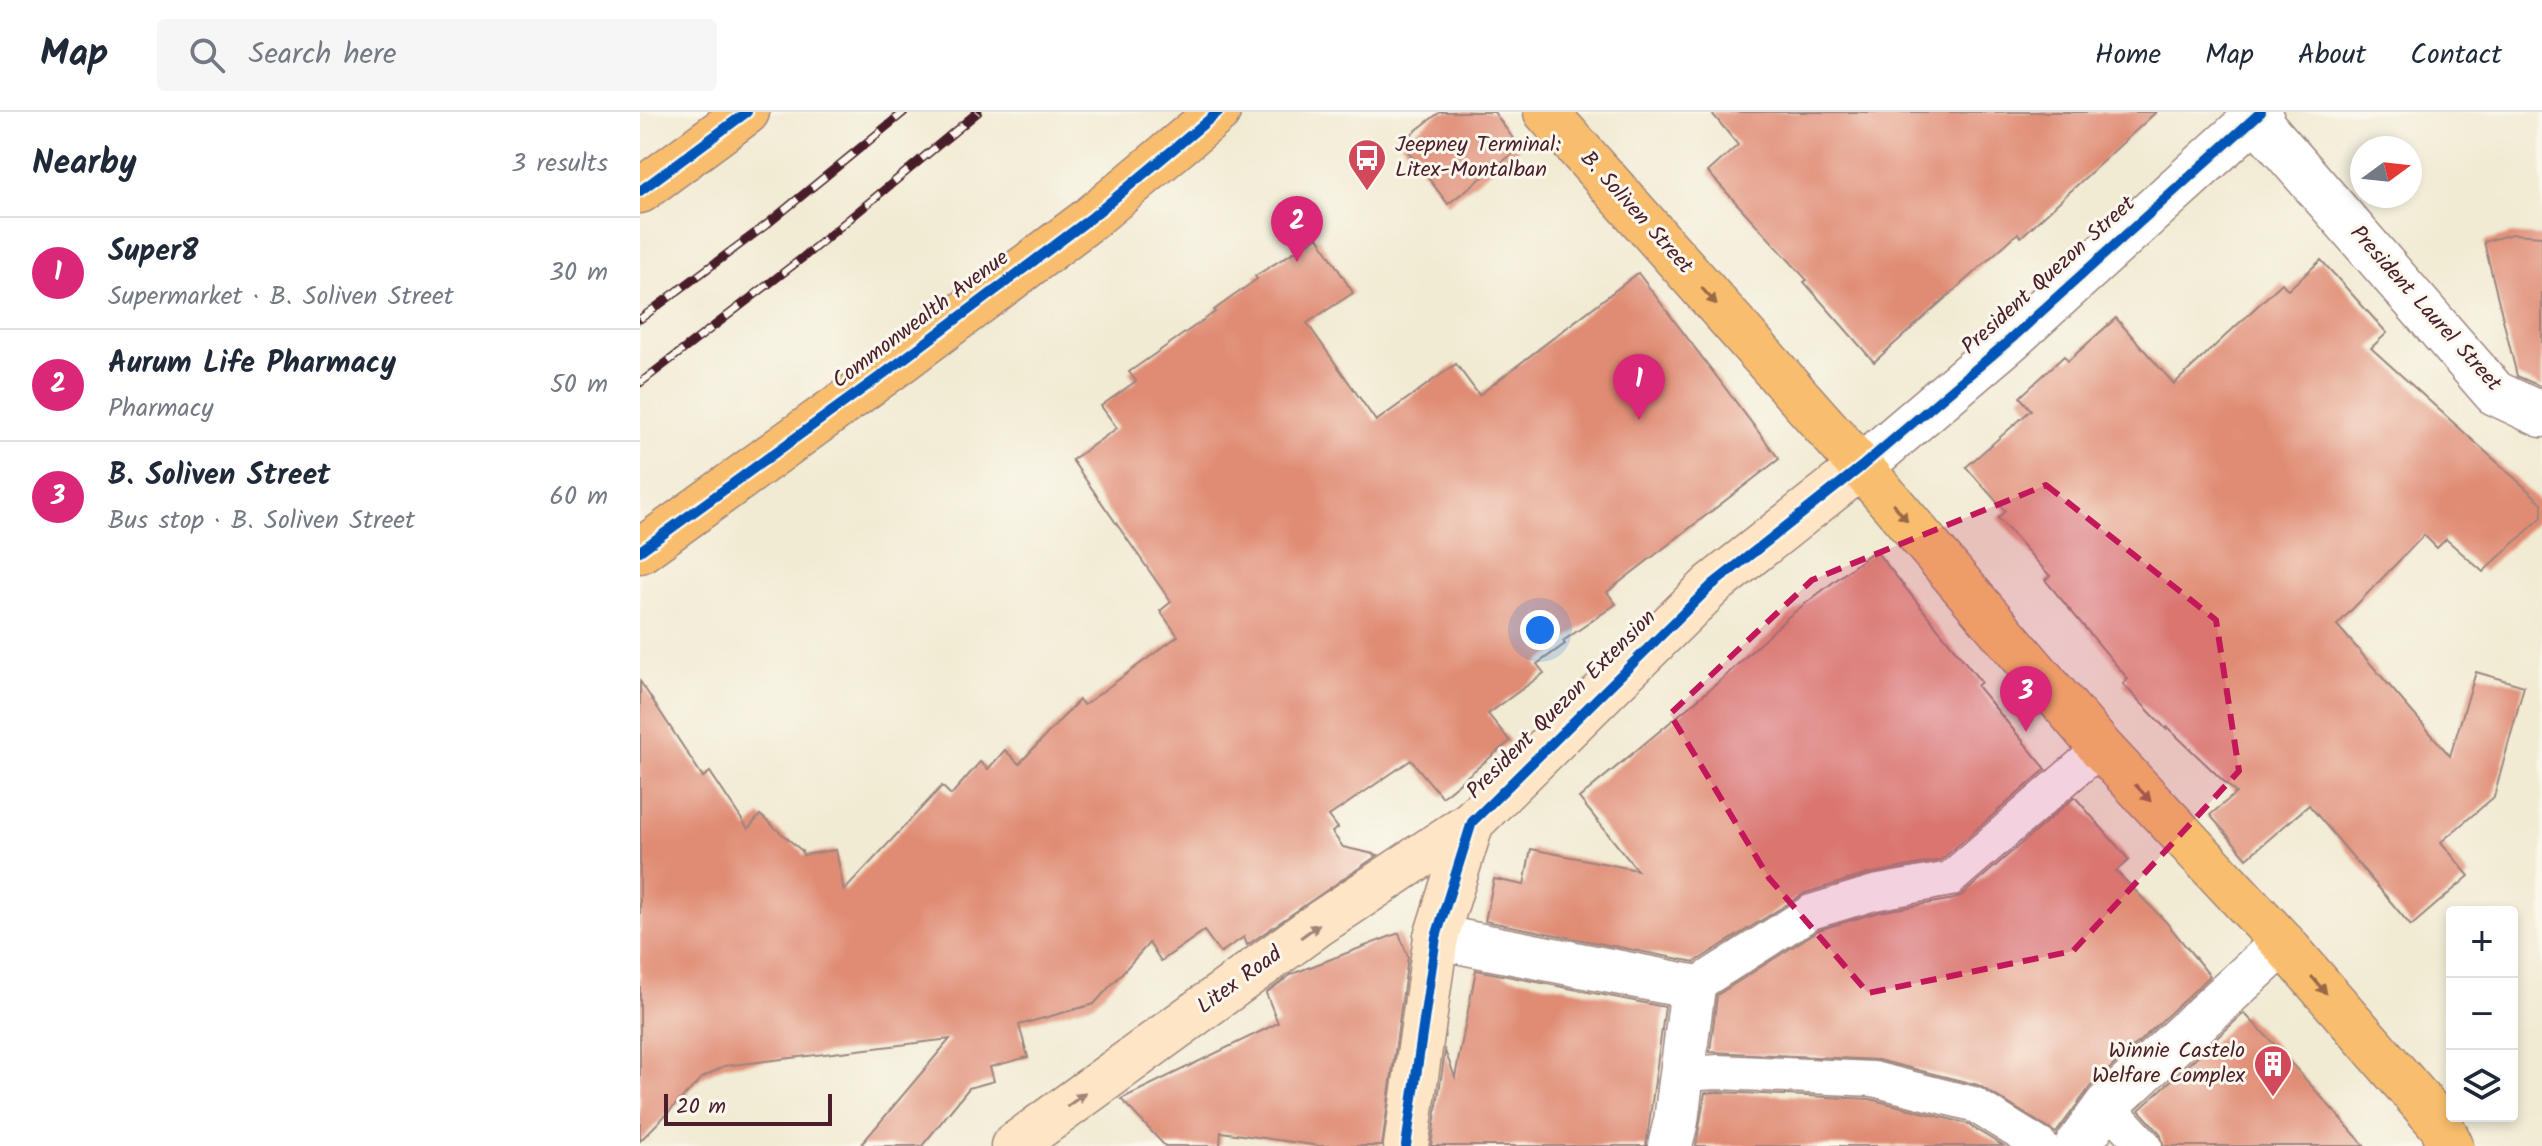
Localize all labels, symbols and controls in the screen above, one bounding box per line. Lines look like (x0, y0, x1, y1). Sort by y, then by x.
search box (157, 19, 717, 91)
text: Map (40, 25, 109, 85)
text: Search here (249, 31, 396, 79)
icon: search (185, 33, 229, 77)
text: Home (2095, 33, 2161, 78)
text: Map (2205, 33, 2254, 78)
text: About (2298, 33, 2366, 78)
text: Contact (2410, 33, 2502, 78)
place label: Jeepney Terminal: Litex-Montalban (1395, 128, 1562, 188)
north arrow (2350, 136, 2422, 208)
text: Nearby (32, 137, 137, 191)
bus stop icon: Jeepney Terminal: Litex-Montalban (1346, 137, 1388, 192)
text: 3 results (511, 143, 608, 185)
street label: B. Soliven Street (1571, 143, 1701, 283)
street label: President Quezon Street (1954, 188, 2144, 364)
pin: 2 (1271, 196, 1323, 262)
street label: President Laurel Street (2340, 218, 2510, 401)
text: Super8 (108, 228, 198, 276)
street label: Commonwealth Avenue (825, 242, 1017, 398)
text: 1 (54, 252, 62, 294)
text: 30 m (549, 252, 608, 294)
text: Supermarket · B. Soliven Street (108, 276, 454, 318)
one-way arrow (1700, 287, 1718, 306)
text: Aurum Life Pharmacy (108, 340, 396, 388)
pin: 1 (1613, 354, 1665, 420)
text: 2 (50, 364, 66, 406)
text: 50 m (550, 364, 608, 406)
text: Pharmacy (108, 388, 214, 430)
text: B. Soliven Street (108, 452, 331, 500)
text: 3 (51, 476, 65, 518)
text: 60 m (549, 476, 608, 518)
text: Bus stop · B. Soliven Street (108, 500, 415, 542)
one-way arrow (1891, 502, 1908, 522)
street label: President Quezon Extension (1459, 602, 1665, 808)
your location (1520, 610, 1560, 650)
pin: 3 (2000, 666, 2052, 732)
one-way arrow (2134, 784, 2152, 803)
map controls (2446, 906, 2518, 1122)
button: + (2446, 906, 2518, 978)
one-way arrow (1299, 924, 1320, 939)
street label: Litex Road (1190, 937, 1291, 1024)
one-way arrow (2310, 975, 2327, 995)
button: − (2446, 978, 2518, 1050)
place label: Winnie Castelo Welfare Complex (2092, 1034, 2246, 1094)
building icon: Winnie Castelo Welfare Complex (2252, 1043, 2294, 1098)
button: layers (2446, 1050, 2518, 1122)
scale bar (664, 1090, 832, 1126)
text: 20 m (676, 1090, 726, 1125)
one-way arrow (1066, 1093, 1087, 1108)

